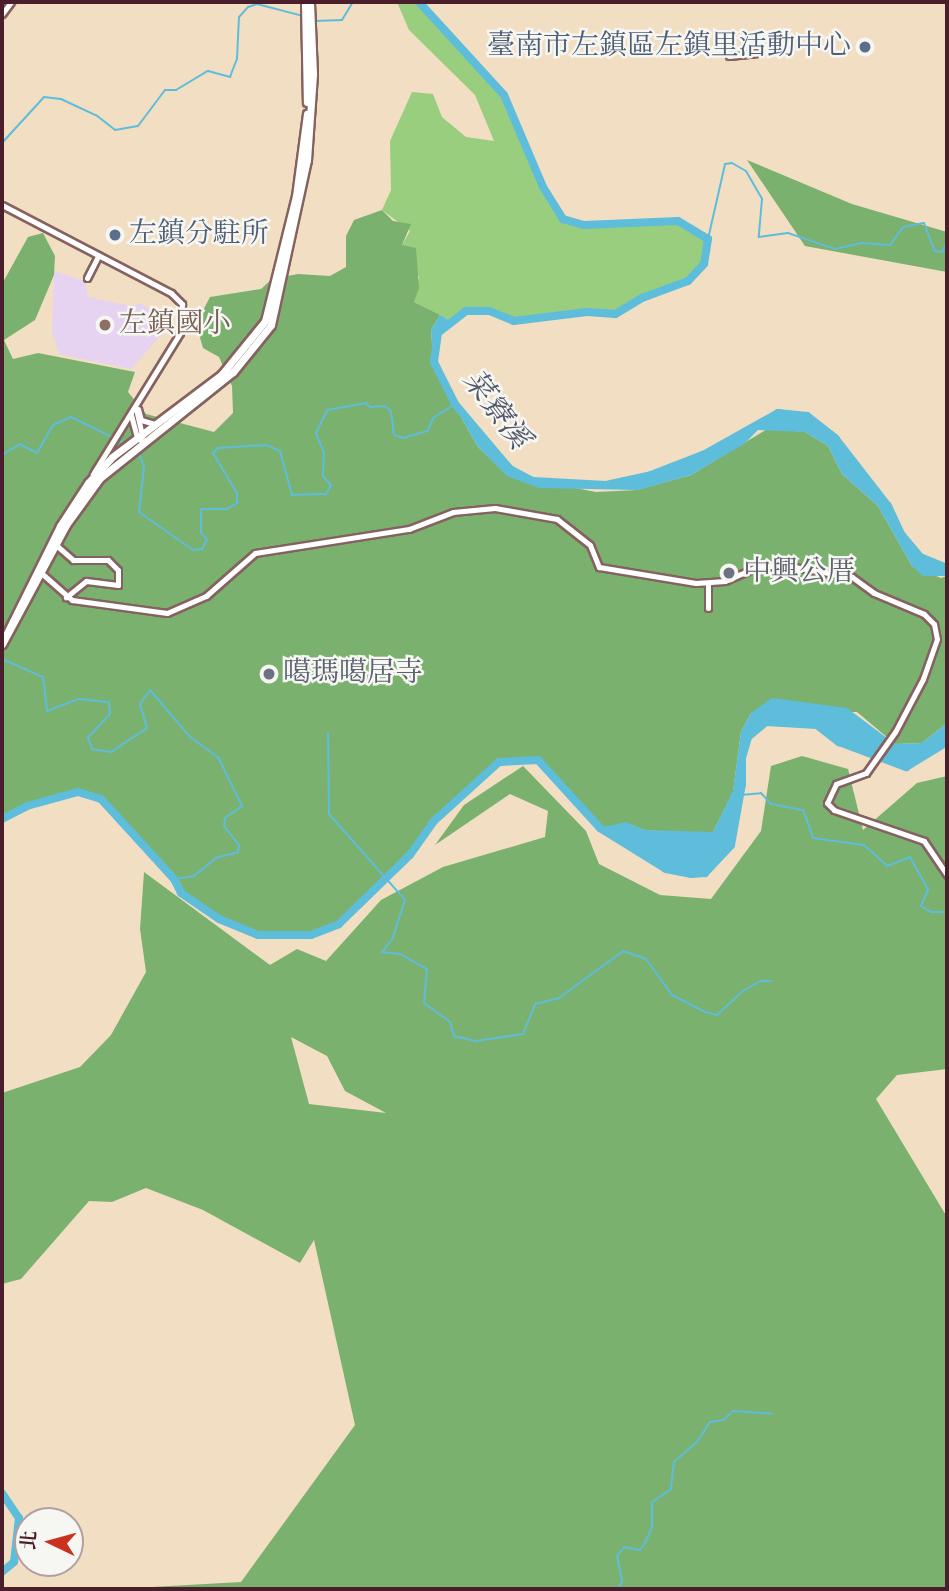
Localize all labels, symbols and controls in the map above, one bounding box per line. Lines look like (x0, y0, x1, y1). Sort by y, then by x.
place label: 臺南市左鎮區左鎮里活動中心 (487, 30, 851, 64)
marker: 臺南市左鎮區左鎮里活動中心 (857, 39, 873, 55)
place label: 左鎮分駐所 (129, 218, 269, 252)
marker: 左鎮分駐所 (107, 227, 123, 243)
place label: 左鎮國小 (119, 308, 231, 342)
marker: 左鎮國小 (97, 317, 113, 333)
water label: 菜竂溪 (454, 363, 536, 457)
place label: 中興公厝 (743, 556, 855, 590)
marker: 中興公厝 (721, 565, 737, 581)
place label: 噶瑪噶居寺 (283, 657, 423, 691)
marker: 噶瑪噶居寺 (261, 666, 277, 682)
north arrow (14, 1507, 84, 1577)
text: 北 (16, 1530, 44, 1551)

